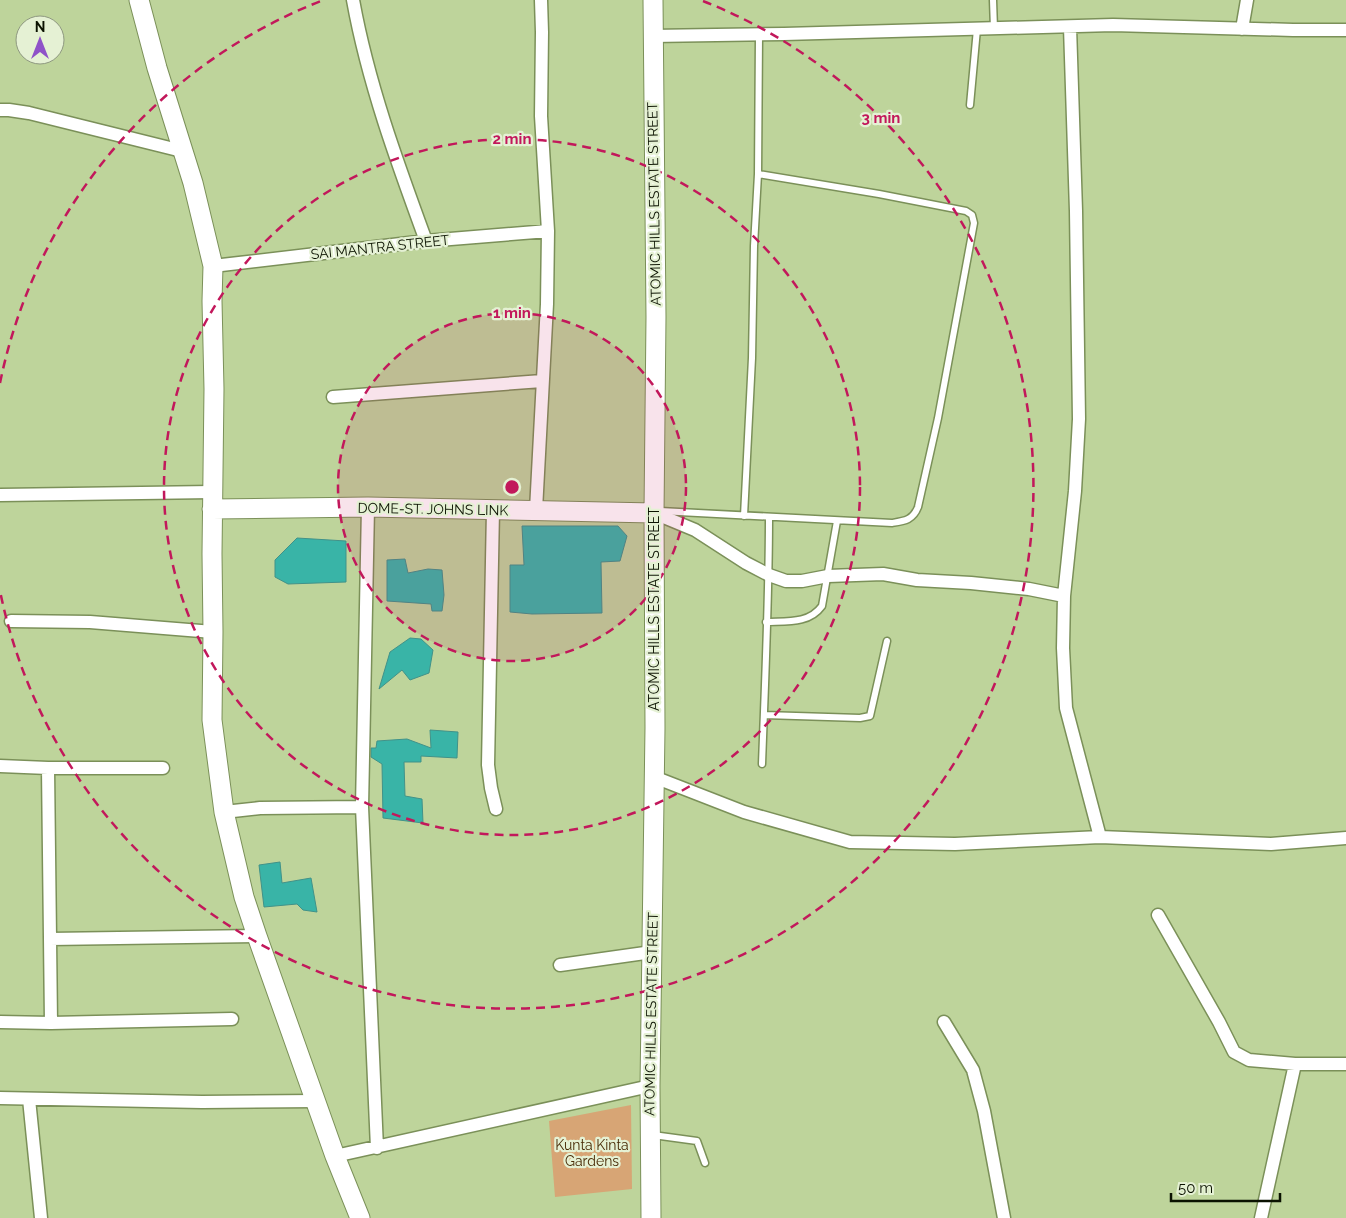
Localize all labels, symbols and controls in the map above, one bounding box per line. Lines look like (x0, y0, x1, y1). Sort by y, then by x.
north arrow (15, 15, 65, 65)
text: N (35, 19, 45, 35)
street label: ATOMIC HILLS ESTATE STREET (644, 102, 664, 306)
text: 3 min (862, 109, 900, 127)
text: 2 min (493, 130, 531, 148)
street label: SAI MANTRA STREET (310, 232, 451, 262)
text: 1 min (493, 304, 531, 322)
centre of rings (503, 478, 521, 496)
street label: DOME-ST. JOHNS LINK (357, 500, 509, 518)
street label: ATOMIC HILLS ESTATE STREET (646, 507, 662, 711)
street label: ATOMIC HILLS ESTATE STREET (641, 912, 661, 1116)
park label: Kunta Kinta Gardens (555, 1137, 629, 1169)
scale bar (1171, 1170, 1280, 1202)
text: 50 m (1178, 1179, 1213, 1197)

